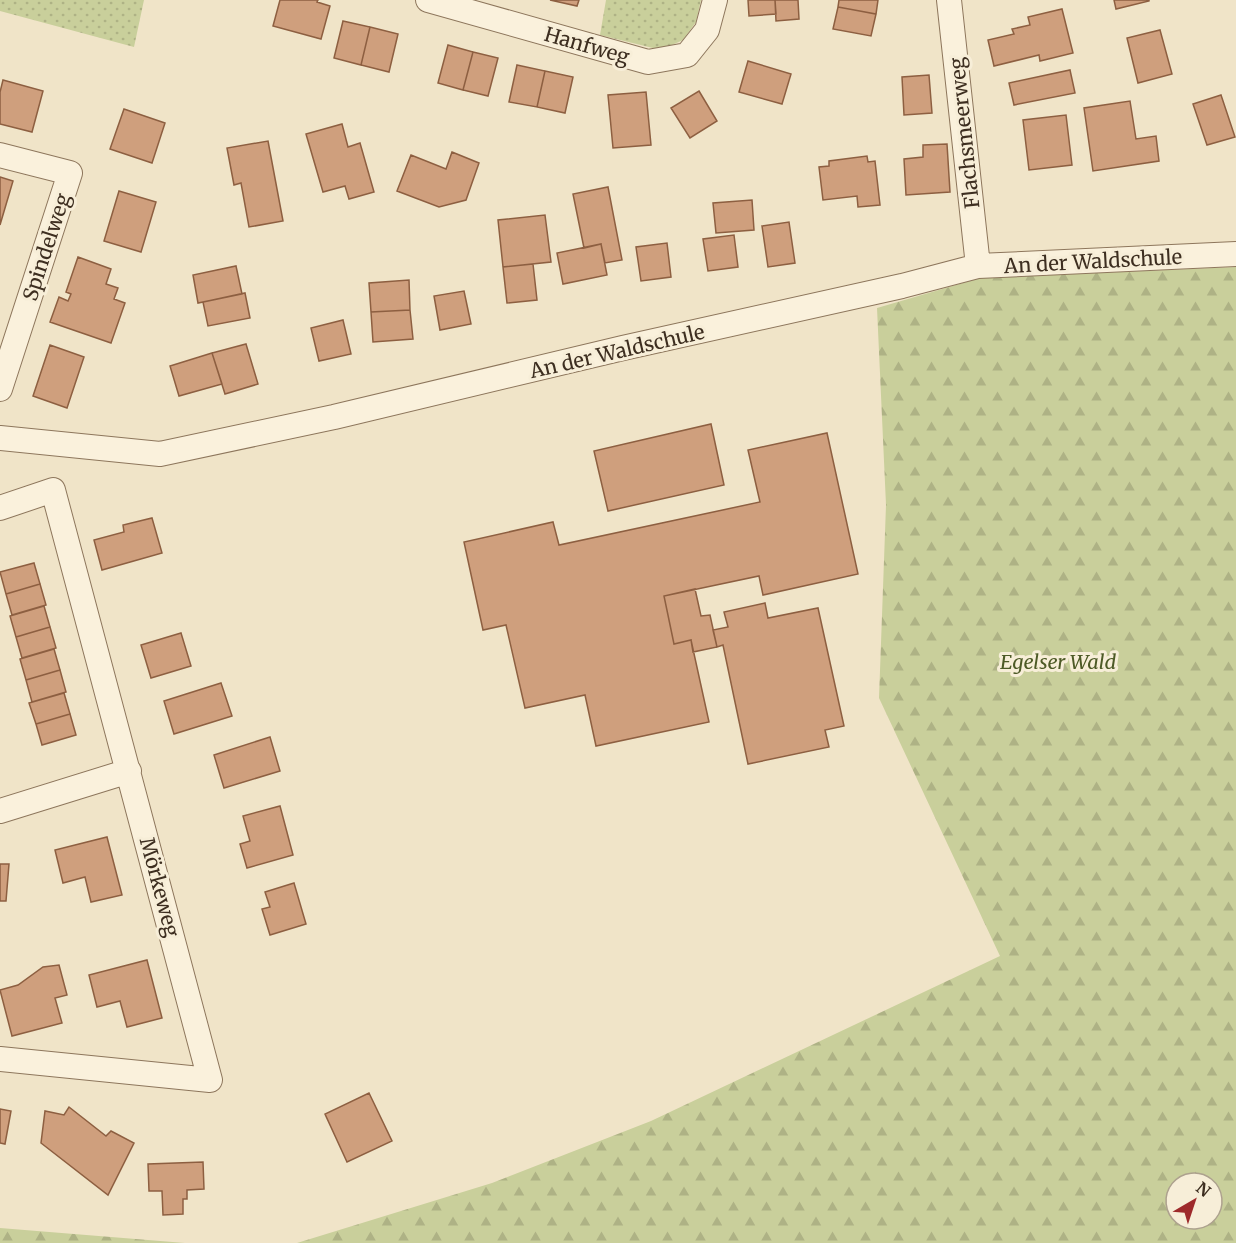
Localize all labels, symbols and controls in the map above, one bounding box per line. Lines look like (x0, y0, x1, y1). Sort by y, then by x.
street label: Hanfweg (542, 21, 632, 69)
street label: Flachsmeerweg (944, 56, 984, 210)
street label: Spindelweg (17, 190, 75, 304)
street label: An der Waldschule (1002, 244, 1183, 278)
street label: An der Waldschule (526, 319, 707, 383)
park label: Egelser Wald (1000, 649, 1116, 674)
street label: Mörkeweg (135, 834, 185, 940)
north arrow (1164, 1171, 1224, 1231)
text: N (1192, 1178, 1215, 1201)

